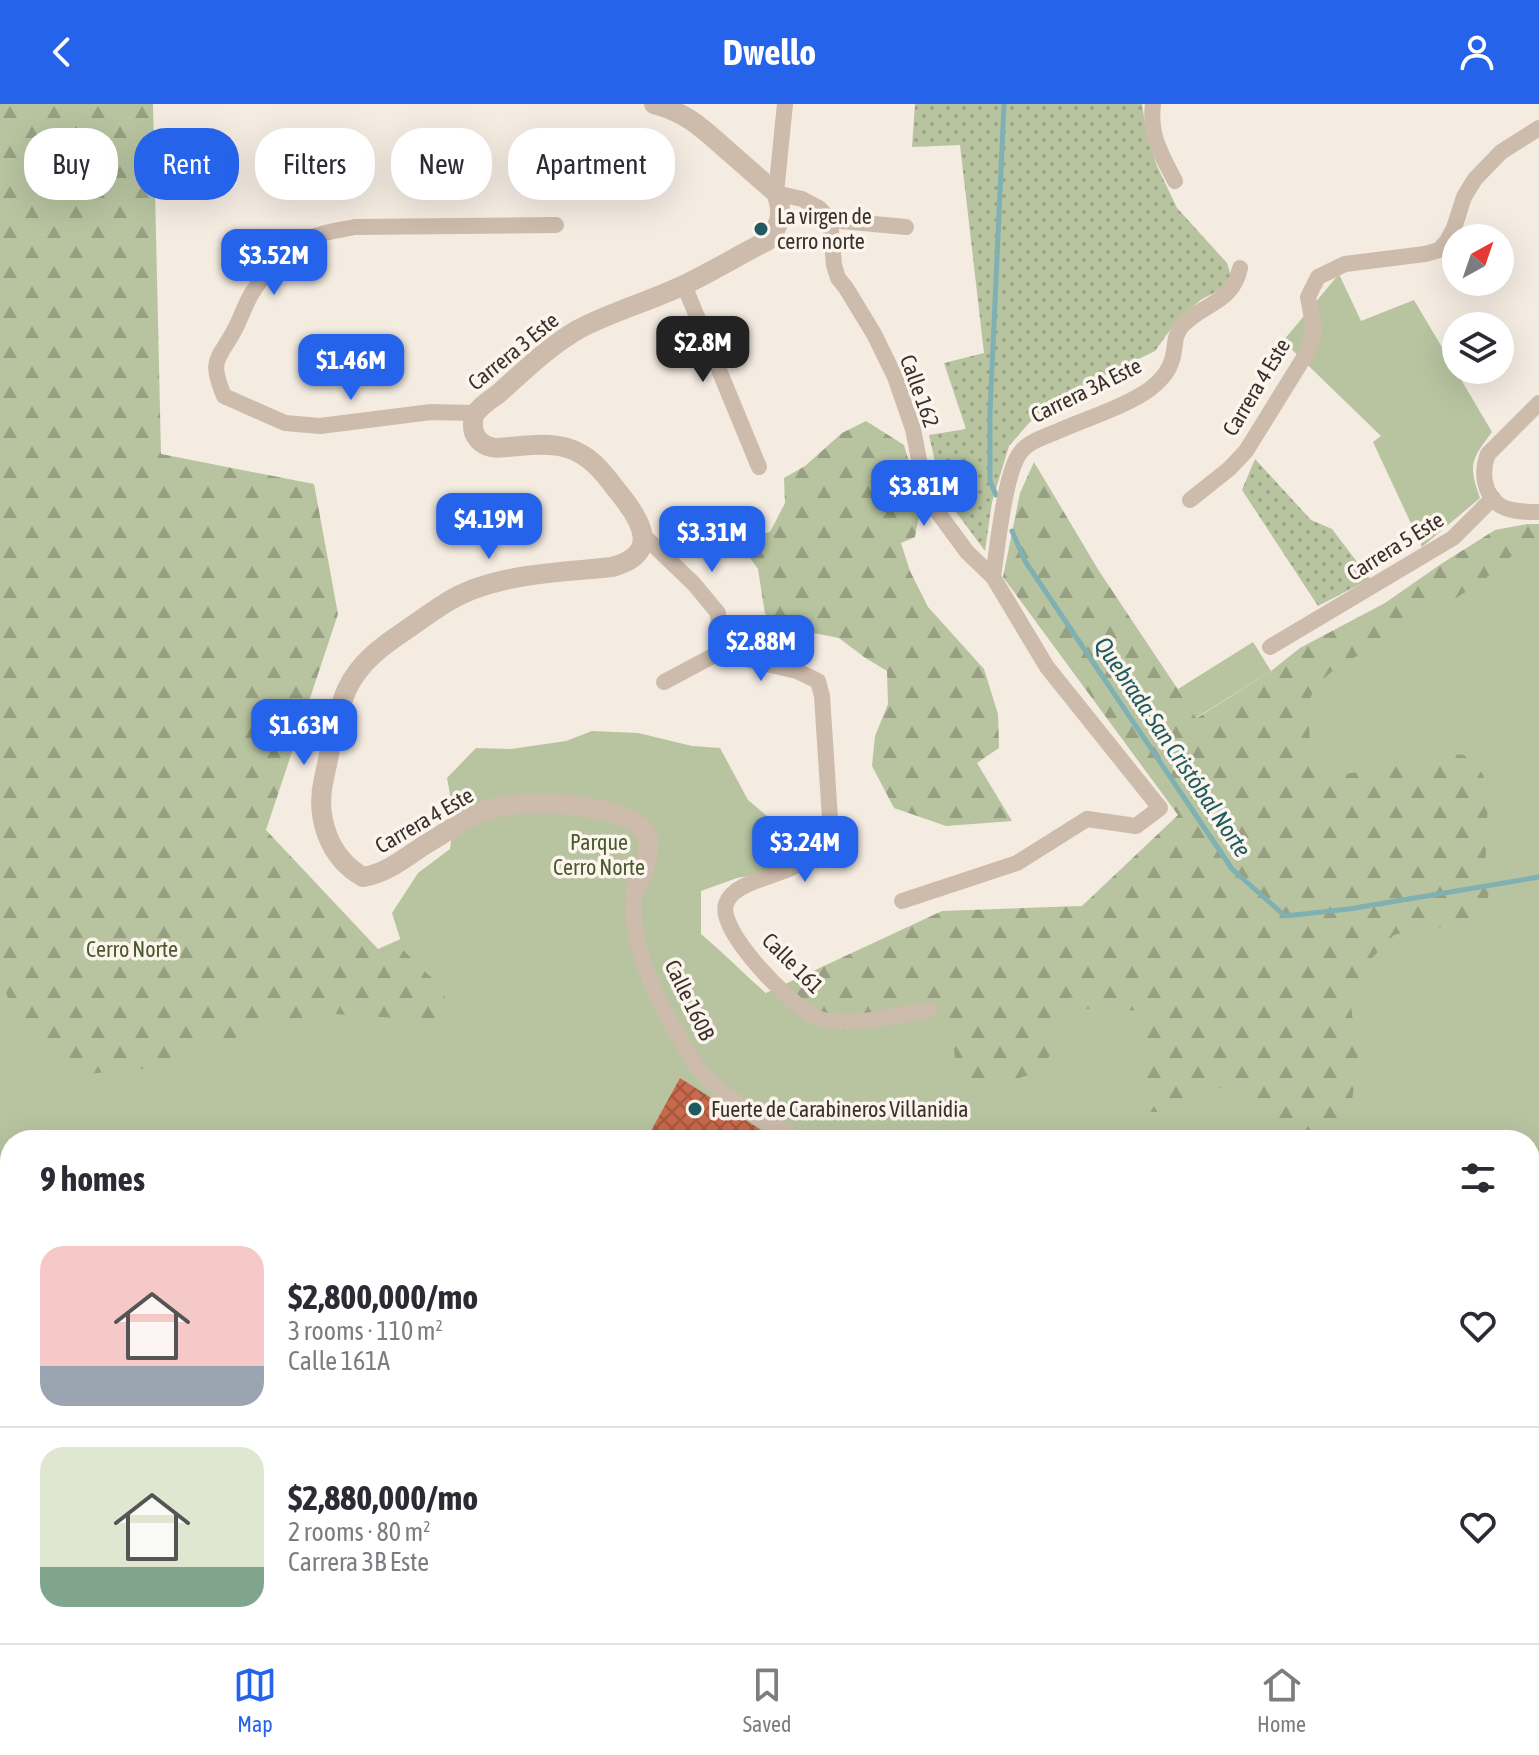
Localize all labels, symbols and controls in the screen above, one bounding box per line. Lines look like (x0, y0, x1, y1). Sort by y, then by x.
icon: back (40, 30, 84, 74)
icon: person (1455, 30, 1499, 74)
text: Dwello (723, 31, 816, 73)
chip: Buy (24, 128, 118, 200)
chip: Rent (134, 128, 239, 200)
chip: Filters (255, 128, 375, 200)
chip: New (391, 128, 492, 200)
chip: Apartment (508, 128, 675, 200)
place label: La virgen de cerro norte (777, 203, 872, 254)
marker: La virgen de cerro norte (752, 220, 770, 238)
north arrow (1442, 224, 1514, 296)
map controls (1442, 224, 1514, 384)
pin: $3.52M (209, 229, 339, 297)
text: $3.52M (239, 240, 309, 270)
street label: Carrera 3 Este (462, 307, 564, 395)
button: layers (1442, 312, 1514, 384)
pin: $2.8M (647, 316, 759, 384)
text: $2.8M (674, 327, 732, 357)
pin: $1.46M (286, 334, 416, 402)
street label: Carrera 4 Este (1217, 334, 1295, 440)
text: $1.46M (316, 345, 386, 375)
street label: Calle 162 (895, 351, 945, 431)
street label: Carrera 3A Este (1026, 352, 1146, 428)
pin: $3.81M (859, 460, 989, 528)
text: $3.81M (889, 471, 959, 501)
pin: $4.19M (424, 493, 554, 561)
text: $4.19M (454, 504, 524, 534)
pin: $3.31M (647, 506, 777, 574)
street label: Carrera 5 Este (1342, 506, 1448, 586)
text: $3.31M (677, 517, 747, 547)
pin: $2.88M (696, 615, 826, 683)
text: $2.88M (726, 626, 796, 656)
water label: Quebrada San Cristóbal Norte (1089, 632, 1257, 862)
pin: $1.63M (239, 699, 369, 767)
text: $1.63M (269, 710, 339, 740)
street label: Carrera 4 Este (370, 781, 478, 859)
pin: $3.24M (740, 816, 870, 884)
text: $3.24M (770, 827, 840, 857)
park label: Parque Cerro Norte (553, 829, 645, 880)
street label: Calle 161 (757, 927, 829, 999)
park label: Cerro Norte (86, 936, 178, 962)
street label: Calle 160B (659, 956, 721, 1045)
place label: Fuerte de Carabineros Villanidia (711, 1096, 968, 1122)
marker: Fuerte de Carabineros Villanidia (686, 1100, 704, 1118)
icon: filters (1456, 1156, 1500, 1200)
text: 9 homes (40, 1159, 145, 1198)
text: $2,800,000/mo (288, 1277, 478, 1316)
icon: home (104, 1278, 200, 1374)
icon: heart (1456, 1304, 1500, 1348)
text: 3 rooms · 110 m² (288, 1316, 443, 1346)
text: Calle 161A (288, 1346, 390, 1376)
text: $2,880,000/mo (288, 1478, 478, 1517)
icon: home (104, 1479, 200, 1575)
icon: heart (1456, 1505, 1500, 1549)
text: 2 rooms · 80 m² (288, 1517, 430, 1547)
text: Carrera 3B Este (288, 1547, 429, 1577)
tab: Map (233, 1663, 277, 1737)
tab: Saved (743, 1663, 791, 1737)
tab: Home (1257, 1663, 1306, 1737)

